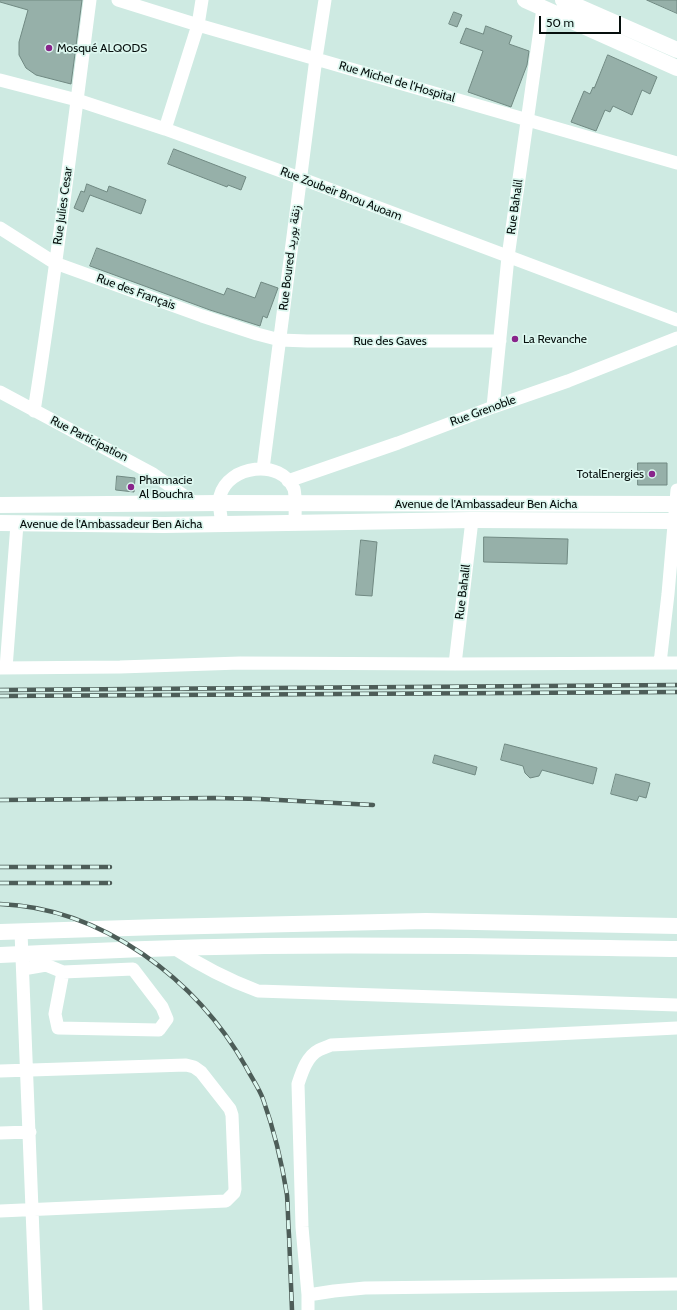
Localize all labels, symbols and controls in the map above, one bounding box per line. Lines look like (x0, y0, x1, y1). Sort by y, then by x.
scale bar (541, 8, 623, 34)
text: 50 m (546, 15, 574, 30)
place label: Mosqué ALQODS (57, 41, 147, 55)
marker: Mosqué ALQODS (44, 43, 54, 53)
street label: Rue Michel de l'Hospital (337, 59, 457, 105)
street label: Rue Zoubeir Bnou Auoam (278, 164, 404, 224)
street label: Rue Julies Cesar (50, 166, 76, 246)
street label: Rue Bahalil (504, 178, 526, 236)
street label: Rue Boured زنقة بوريد (276, 204, 304, 312)
street label: Rue des Français (94, 271, 178, 313)
place label: La Revanche (523, 332, 587, 346)
street label: Rue des Gaves (353, 334, 427, 348)
marker: La Revanche (510, 334, 520, 344)
street label: Rue Grenoble (448, 392, 518, 430)
street label: Rue Participation (48, 413, 130, 465)
place label: TotalEnergies (577, 467, 644, 481)
marker: TotalEnergies (647, 469, 657, 479)
place label: Pharmacie Al Bouchra (139, 473, 193, 501)
marker: Pharmacie Al Bouchra (126, 482, 136, 492)
street label: Avenue de l'Ambassadeur Ben Aicha (395, 497, 577, 511)
street label: Avenue de l'Ambassadeur Ben Aicha (20, 517, 202, 531)
street label: Rue Bahalil (452, 564, 474, 620)

